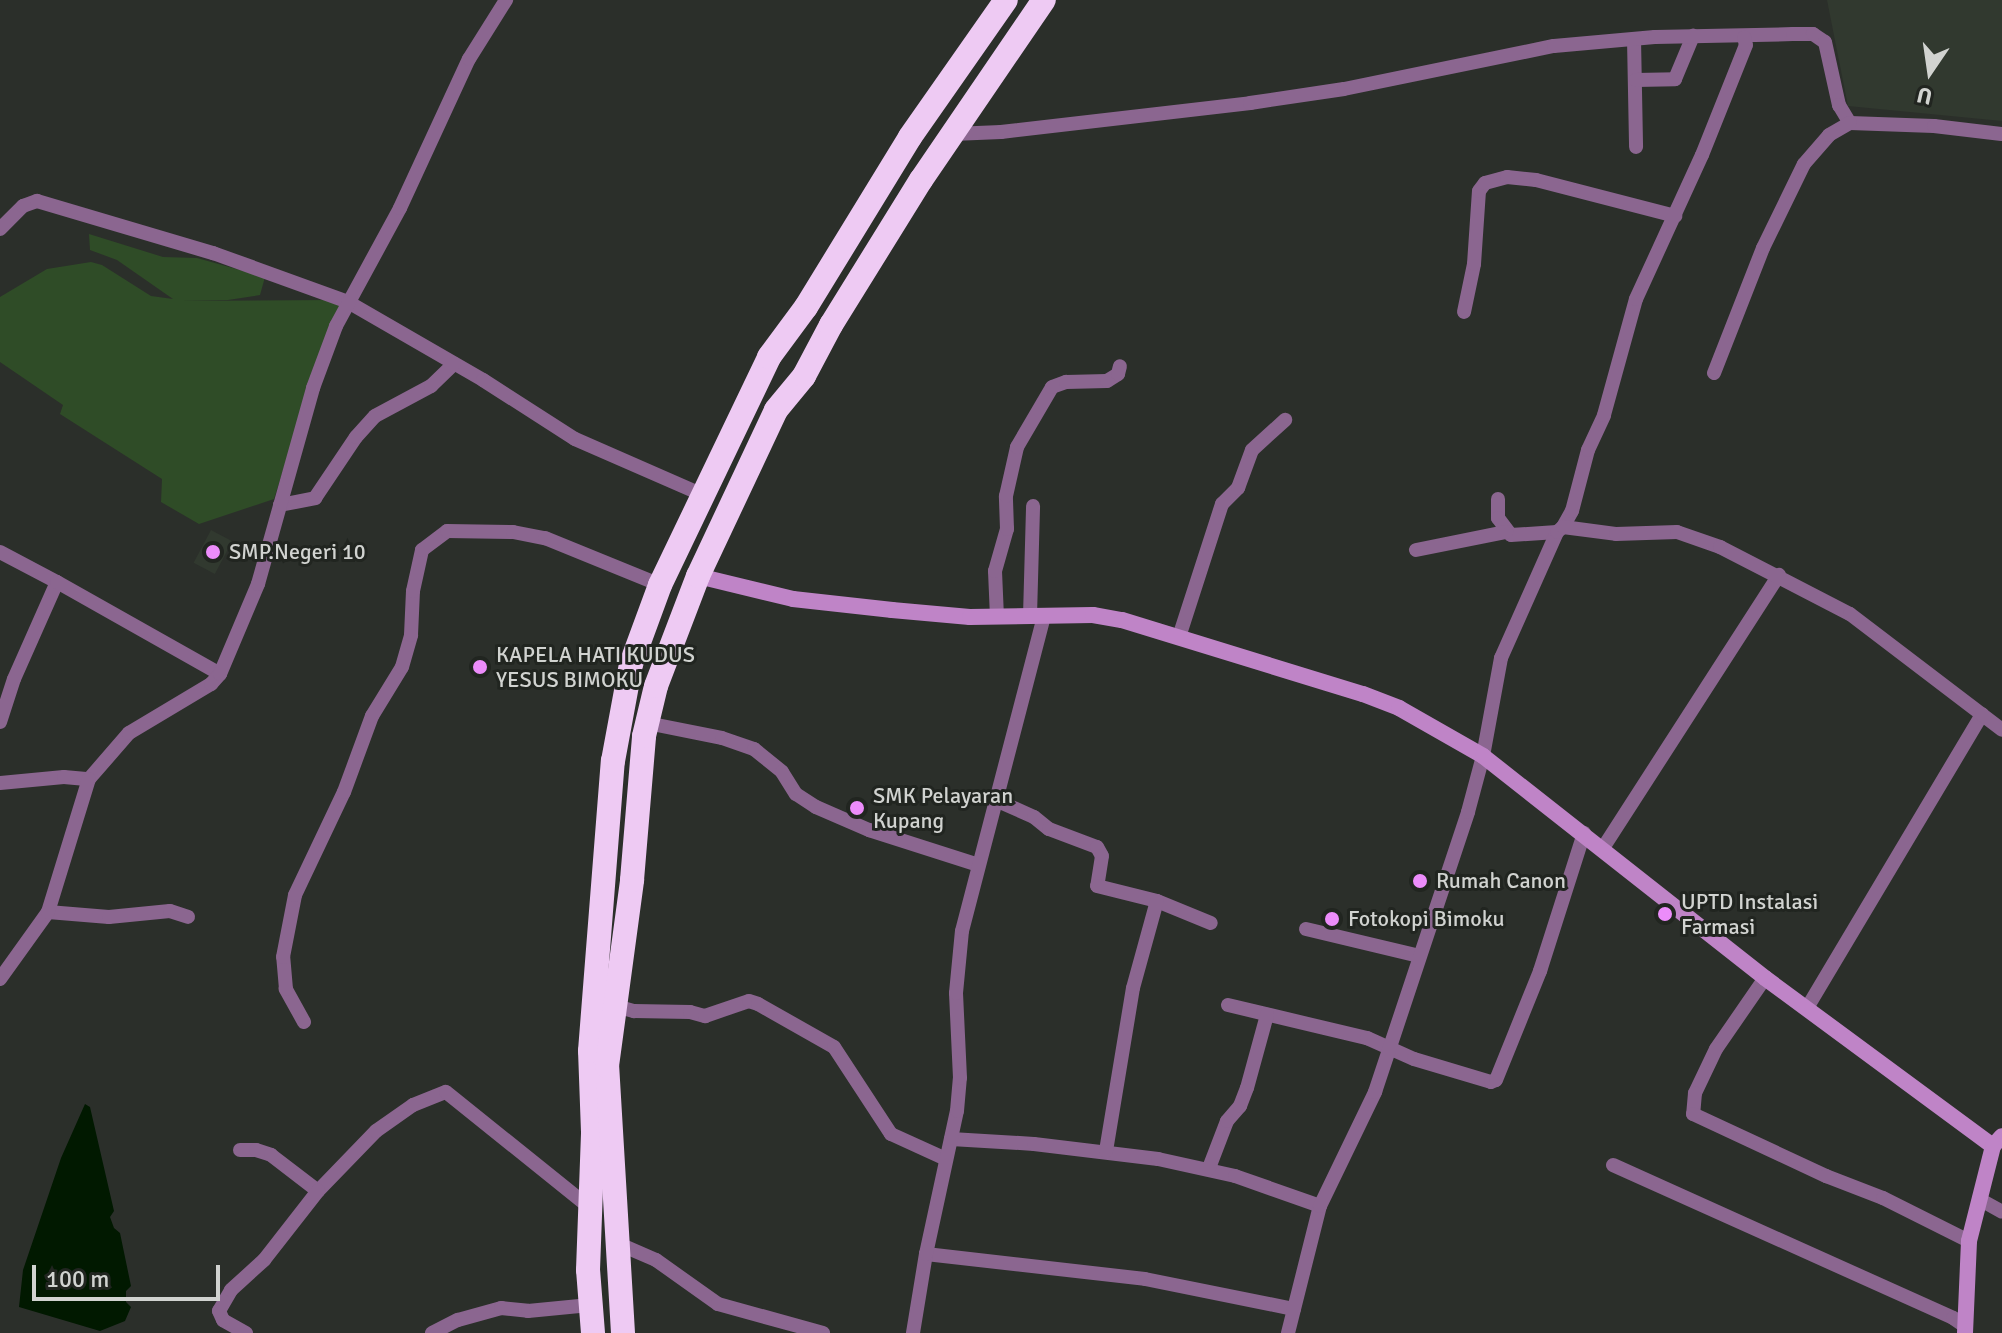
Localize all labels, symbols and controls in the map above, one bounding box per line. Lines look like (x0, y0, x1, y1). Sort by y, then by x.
north arrow (1890, 32, 1970, 112)
text: U (1914, 81, 1935, 111)
place label: SMP.Negeri 10 (229, 539, 366, 565)
marker: SMP.Negeri 10 (204, 543, 222, 561)
place label: KAPELA HATI KUDUS YESUS BIMOKU (496, 641, 695, 692)
marker: KAPELA HATI KUDUS YESUS BIMOKU (471, 658, 489, 676)
place label: SMK Pelayaran Kupang (873, 782, 1013, 834)
marker: SMK Pelayaran Kupang (848, 799, 866, 817)
place label: Rumah Canon (1436, 868, 1566, 894)
marker: Rumah Canon (1411, 872, 1429, 890)
place label: UPTD Instalasi Farmasi (1681, 888, 1818, 940)
marker: UPTD Instalasi Farmasi (1656, 905, 1674, 923)
place label: Fotokopi Bimoku (1348, 906, 1504, 932)
marker: Fotokopi Bimoku (1323, 910, 1341, 928)
scale bar (36, 1249, 224, 1299)
text: 100 m (46, 1264, 109, 1294)

